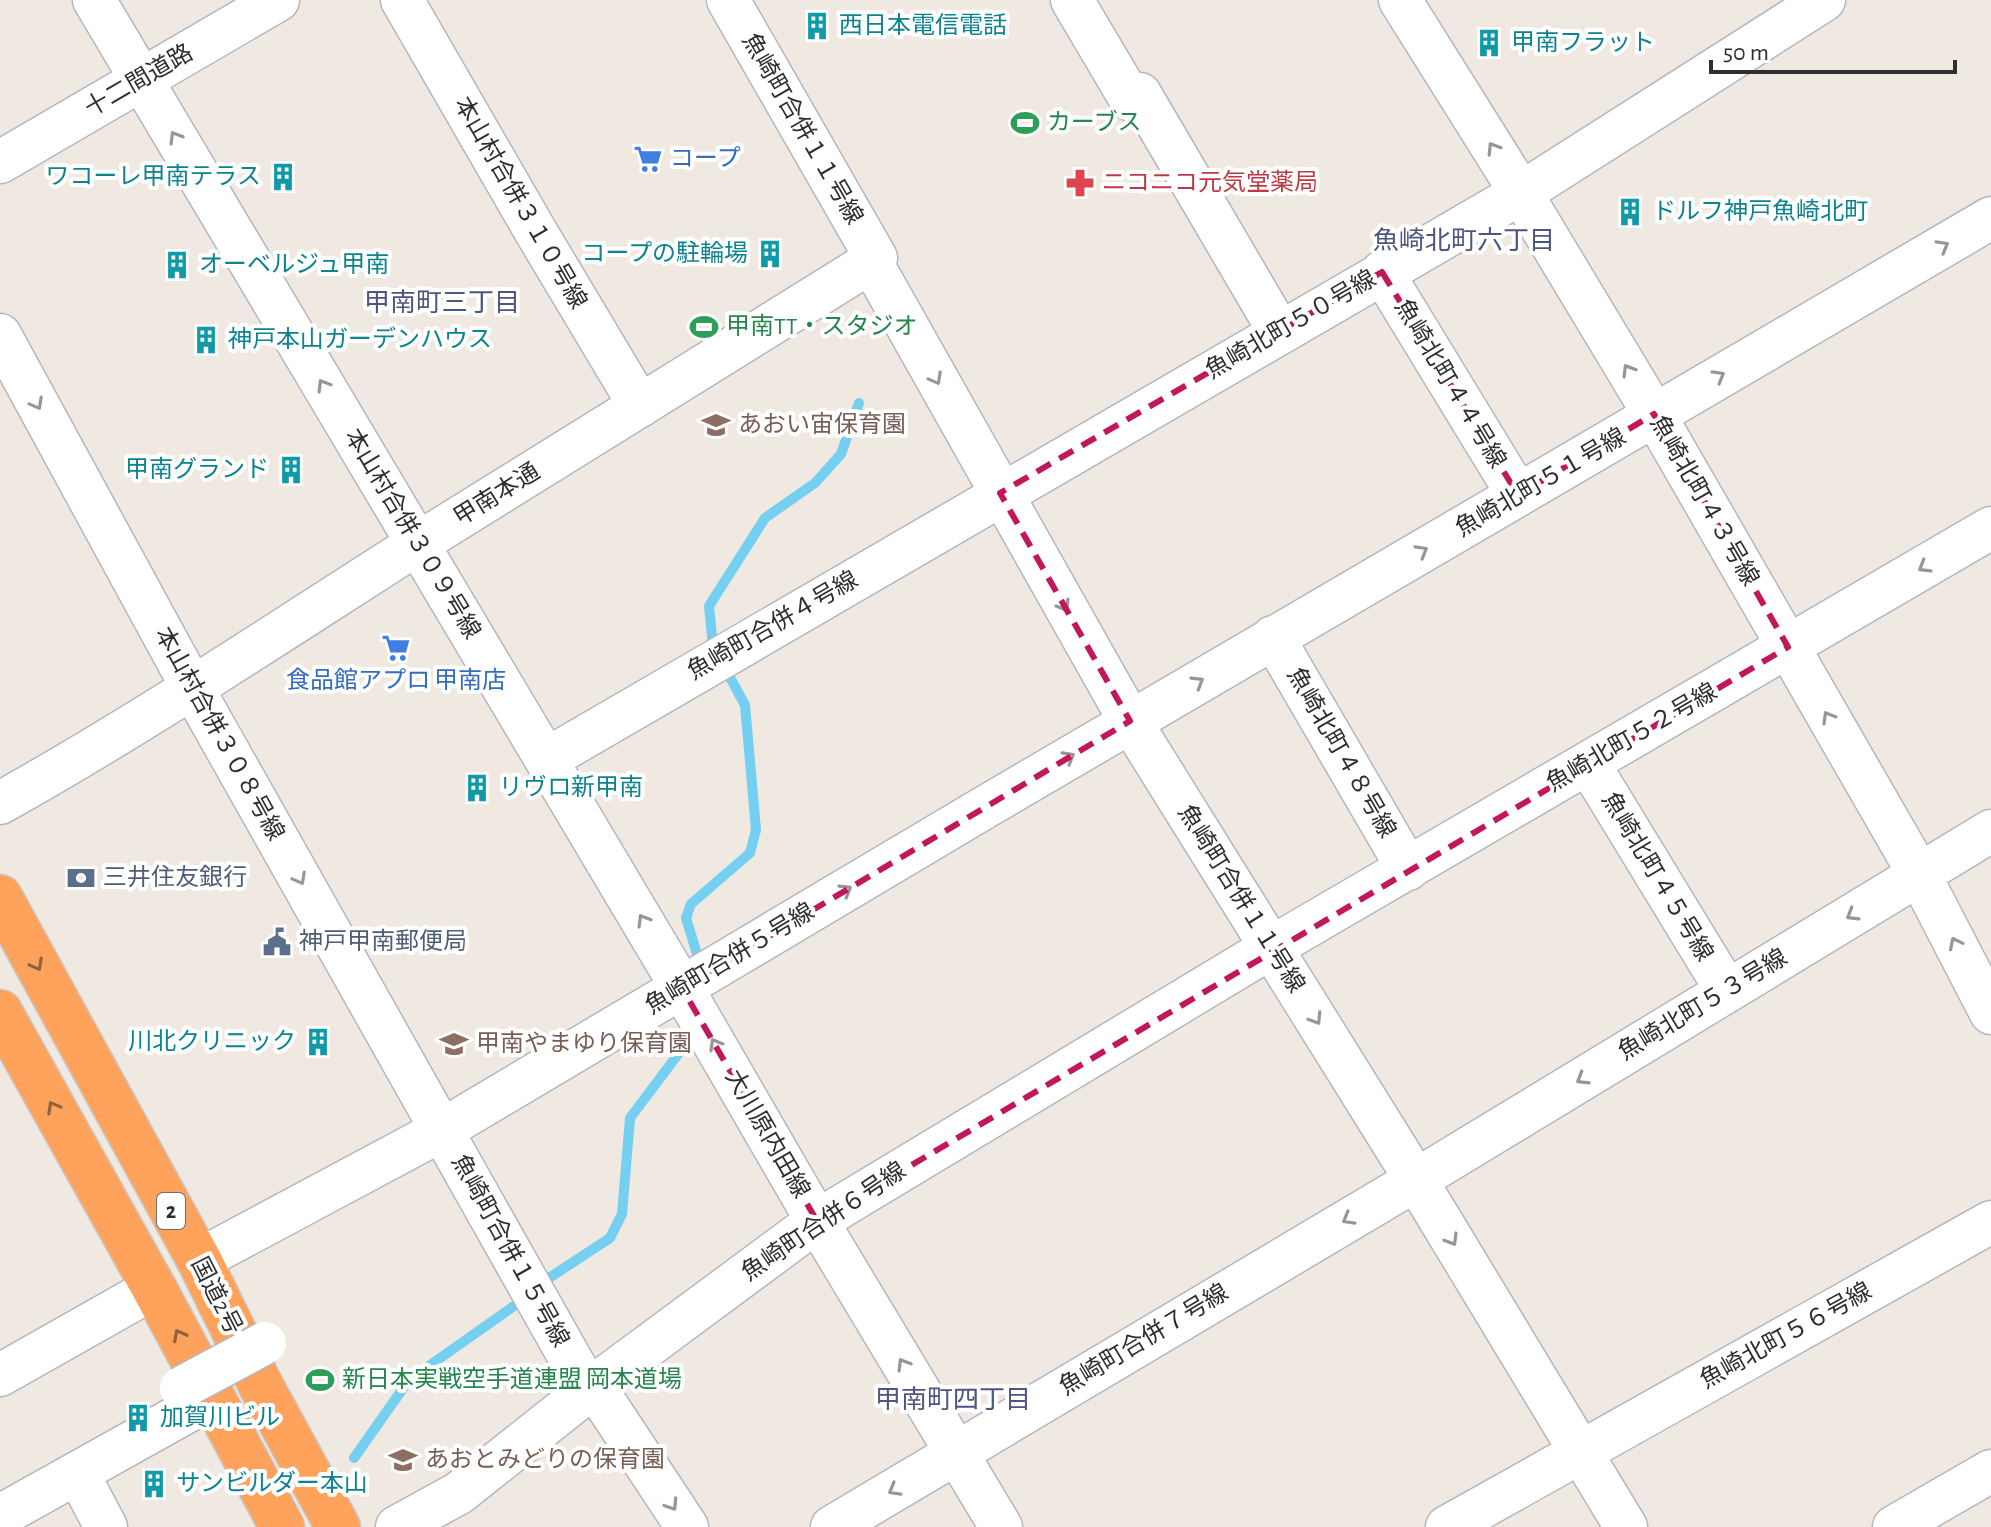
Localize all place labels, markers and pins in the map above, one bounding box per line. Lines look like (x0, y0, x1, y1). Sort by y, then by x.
building icon: 西日本電信電話 (802, 11, 832, 41)
place label: 西日本電信電話 (839, 12, 1007, 38)
building icon: 甲南フラット (1474, 28, 1504, 58)
place label: 甲南フラット (1511, 29, 1655, 55)
sports icon: カーブス (1010, 108, 1040, 138)
place label: カーブス (1047, 109, 1142, 135)
supermarket icon: コープ (633, 144, 663, 174)
place label: コープ (670, 146, 741, 171)
building icon: ワコーレ甲南テラス (268, 162, 298, 192)
place label: ワコーレ甲南テラス (45, 163, 261, 189)
pharmacy icon: ニコニコ元気堂薬局 (1065, 168, 1095, 198)
place label: ニコニコ元気堂薬局 (1102, 169, 1318, 195)
building icon: ドルフ神戸魚崎北町 (1615, 197, 1645, 227)
place label: ドルフ神戸魚崎北町 (1652, 198, 1868, 224)
building icon: コープの駐輪場 (755, 239, 785, 269)
place label: コープの駐輪場 (581, 240, 748, 266)
building icon: オーベルジュ甲南 (162, 250, 192, 280)
place label: オーベルジュ甲南 (199, 251, 389, 277)
sports icon: 甲南TT・スタジオ (689, 312, 719, 342)
place label: 甲南TT・スタジオ (726, 313, 918, 339)
building icon: 神戸本山ガーデンハウス (191, 325, 221, 355)
place label: 神戸本山ガーデンハウス (228, 326, 492, 352)
school or university icon: あおい宙保育園 (701, 410, 731, 440)
place label: あおい宙保育園 (738, 411, 906, 437)
building icon: 甲南グランド (276, 455, 306, 485)
place label: 甲南グランド (125, 456, 269, 482)
supermarket icon: 食品館アプロ 甲南店 (381, 633, 411, 663)
place label: 食品館アプロ 甲南店 (286, 667, 506, 693)
building icon: リヴロ新甲南 (462, 773, 492, 803)
place label: リヴロ新甲南 (499, 774, 643, 800)
bank icon: 三井住友銀行 (66, 863, 96, 893)
place label: 三井住友銀行 (103, 864, 247, 890)
public building icon: 神戸甲南郵便局 (262, 927, 292, 957)
place label: 神戸甲南郵便局 (299, 928, 467, 954)
building icon: 川北クリニック (303, 1027, 333, 1057)
place label: 川北クリニック (128, 1029, 296, 1054)
school or university icon: 甲南やまゆり保育園 (439, 1029, 469, 1059)
place label: 甲南やまゆり保育園 (476, 1030, 692, 1056)
sports icon: 新日本実戦空手道連盟 岡本道場 (305, 1365, 335, 1395)
place label: 新日本実戦空手道連盟 岡本道場 (342, 1366, 682, 1392)
building icon: 加賀川ビル (123, 1403, 153, 1433)
place label: 加賀川ビル (160, 1404, 280, 1430)
school or university icon: あおとみどりの保育園 (388, 1445, 418, 1475)
place label: あおとみどりの保育園 (425, 1446, 665, 1472)
building icon: サンビルダー本山 (139, 1469, 169, 1499)
place label: サンビルダー本山 (176, 1470, 368, 1496)

